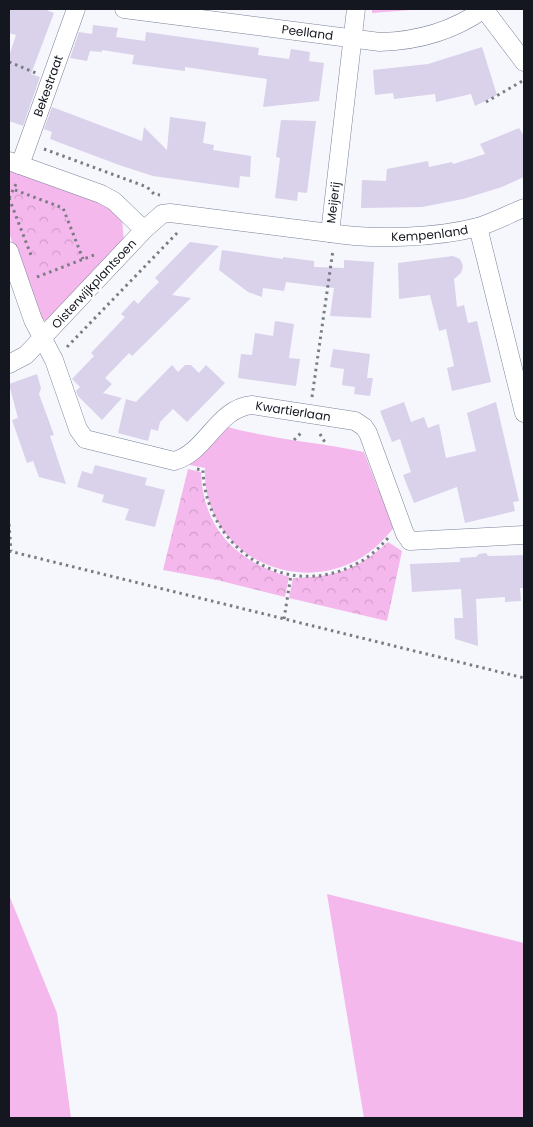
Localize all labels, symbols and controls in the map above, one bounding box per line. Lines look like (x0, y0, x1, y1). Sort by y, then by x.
street label: Peelland (281, 20, 334, 44)
street label: Bekestraat (29, 53, 67, 119)
street label: Meijerij (322, 181, 344, 224)
street label: Kempenland (391, 221, 470, 245)
street label: Oisterwijkplantsoen (47, 235, 140, 332)
street label: Kwartierlaan (254, 397, 332, 425)

